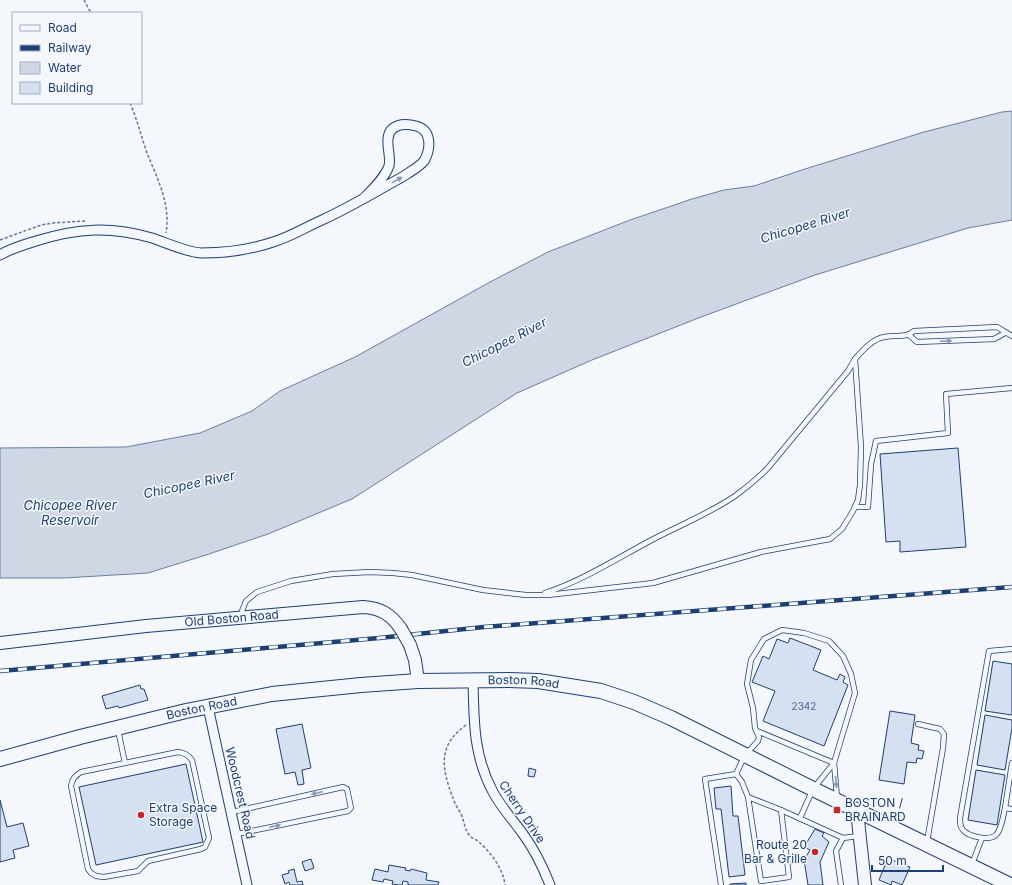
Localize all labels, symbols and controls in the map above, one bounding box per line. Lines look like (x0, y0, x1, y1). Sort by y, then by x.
legend (12, 12, 142, 104)
text: Road (48, 20, 77, 35)
text: Railway (48, 40, 92, 55)
text: Water (48, 60, 82, 75)
text: Building (48, 80, 93, 95)
one-way arrow (391, 176, 403, 183)
water label: Chicopee River (758, 203, 853, 246)
water label: Chicopee River (459, 313, 550, 370)
one-way arrow (940, 337, 952, 344)
water label: Chicopee River (142, 466, 237, 502)
water label: Chicopee River Reservoir (23, 497, 118, 528)
street label: Old Boston Road (184, 606, 279, 630)
street label: Boston Road (488, 672, 561, 691)
street label: Boston Road (165, 693, 238, 723)
house number: 2342 (792, 700, 816, 712)
street label: Woodcrest Road (223, 746, 258, 840)
one-way arrow (832, 776, 839, 788)
street label: Cherry Drive (496, 778, 549, 846)
one-way arrow (311, 790, 323, 796)
place label: BOSTON / BRAINARD (845, 795, 906, 824)
place label: Extra Space Storage (149, 800, 217, 829)
marker: BOSTON / BRAINARD (832, 805, 842, 815)
marker: Extra Space Storage (136, 810, 146, 820)
one-way arrow (269, 823, 281, 829)
place label: Route 20 Bar & Grille (744, 837, 807, 866)
marker: Route 20 Bar & Grille (810, 847, 820, 857)
scale bar (872, 847, 943, 873)
text: 50 m (878, 853, 907, 868)

